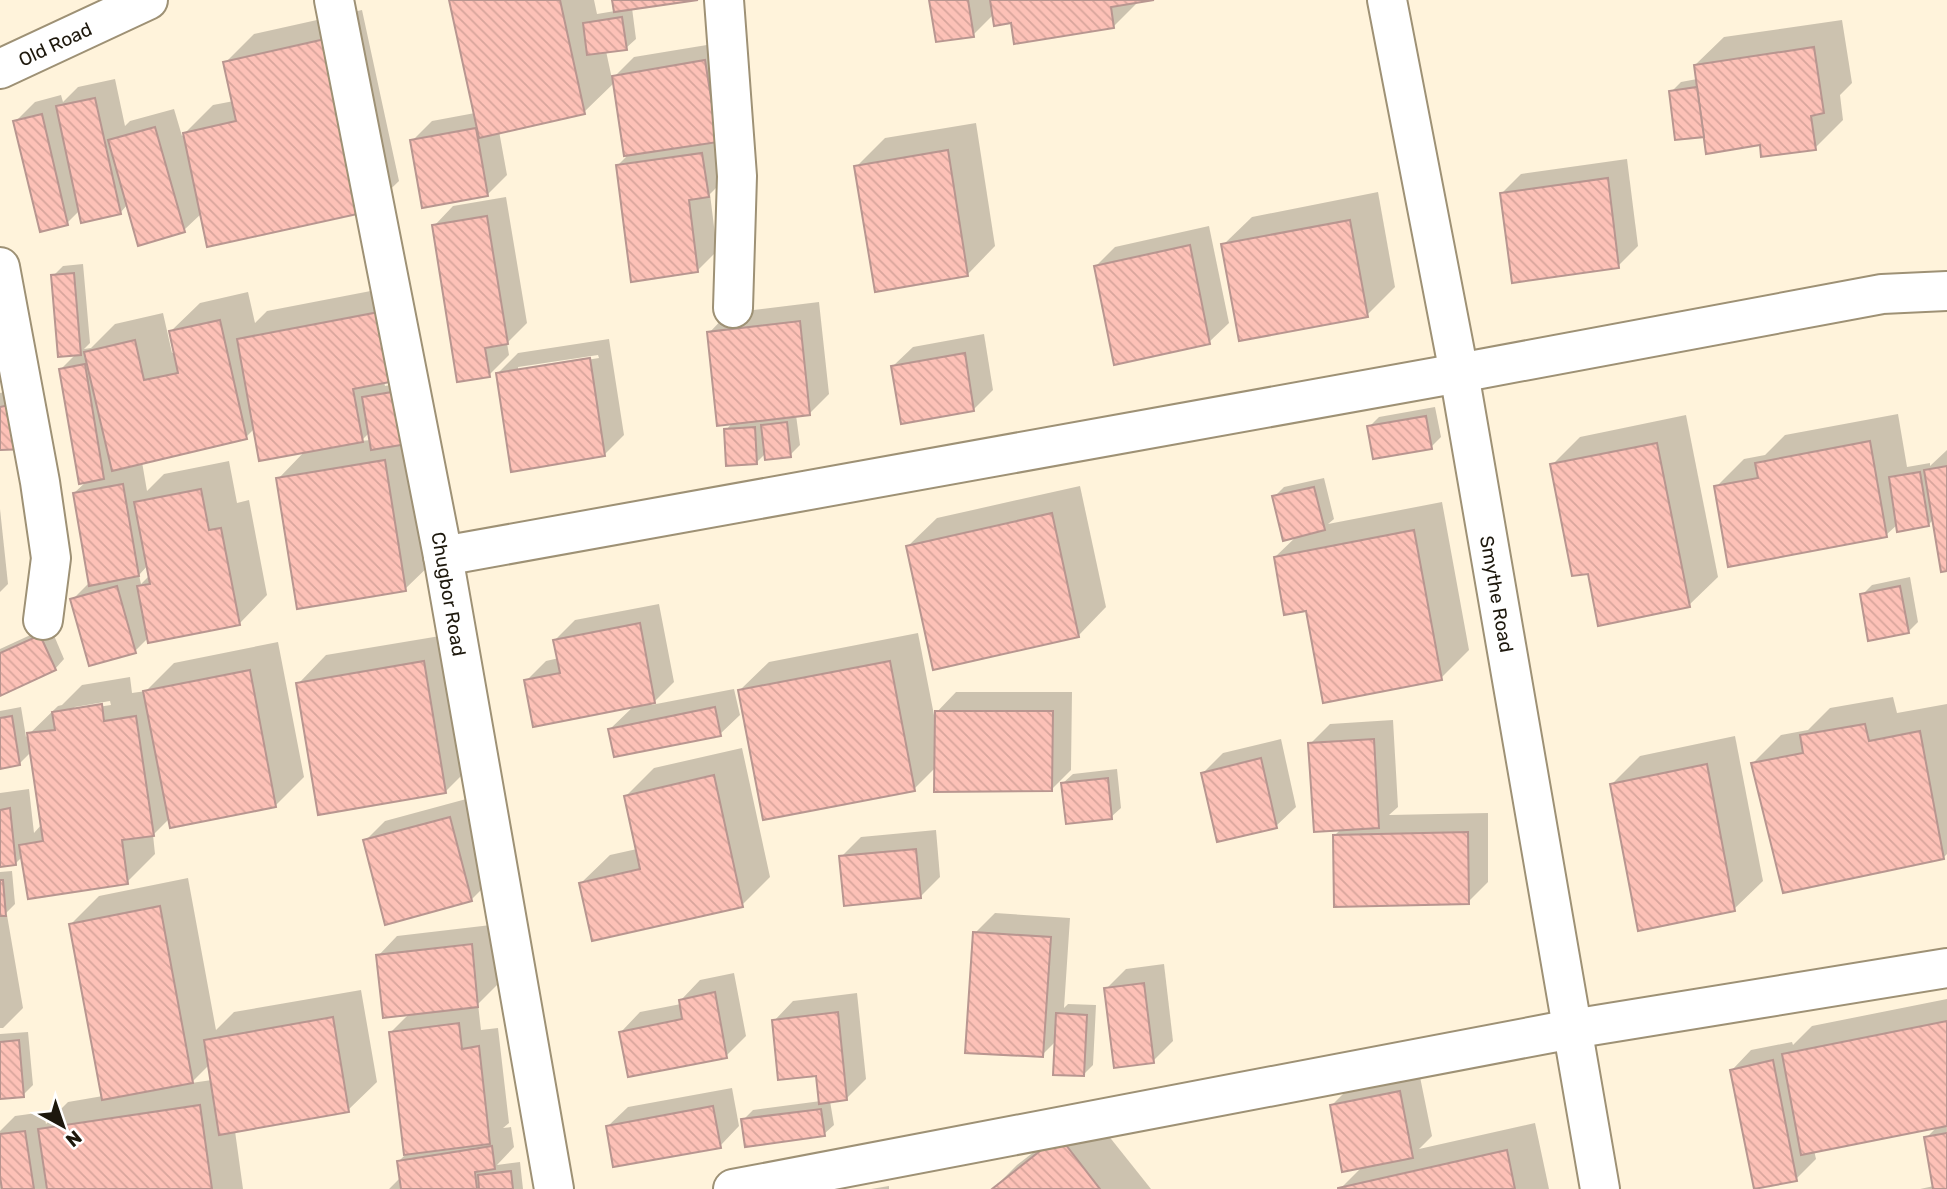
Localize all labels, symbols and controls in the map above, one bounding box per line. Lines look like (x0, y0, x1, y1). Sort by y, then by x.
street label: Old Road (15, 17, 96, 71)
street label: Chugbor Road (426, 530, 471, 658)
street label: Smythe Road (1475, 534, 1518, 654)
north arrow (28, 1091, 98, 1161)
text: N (61, 1125, 86, 1152)

